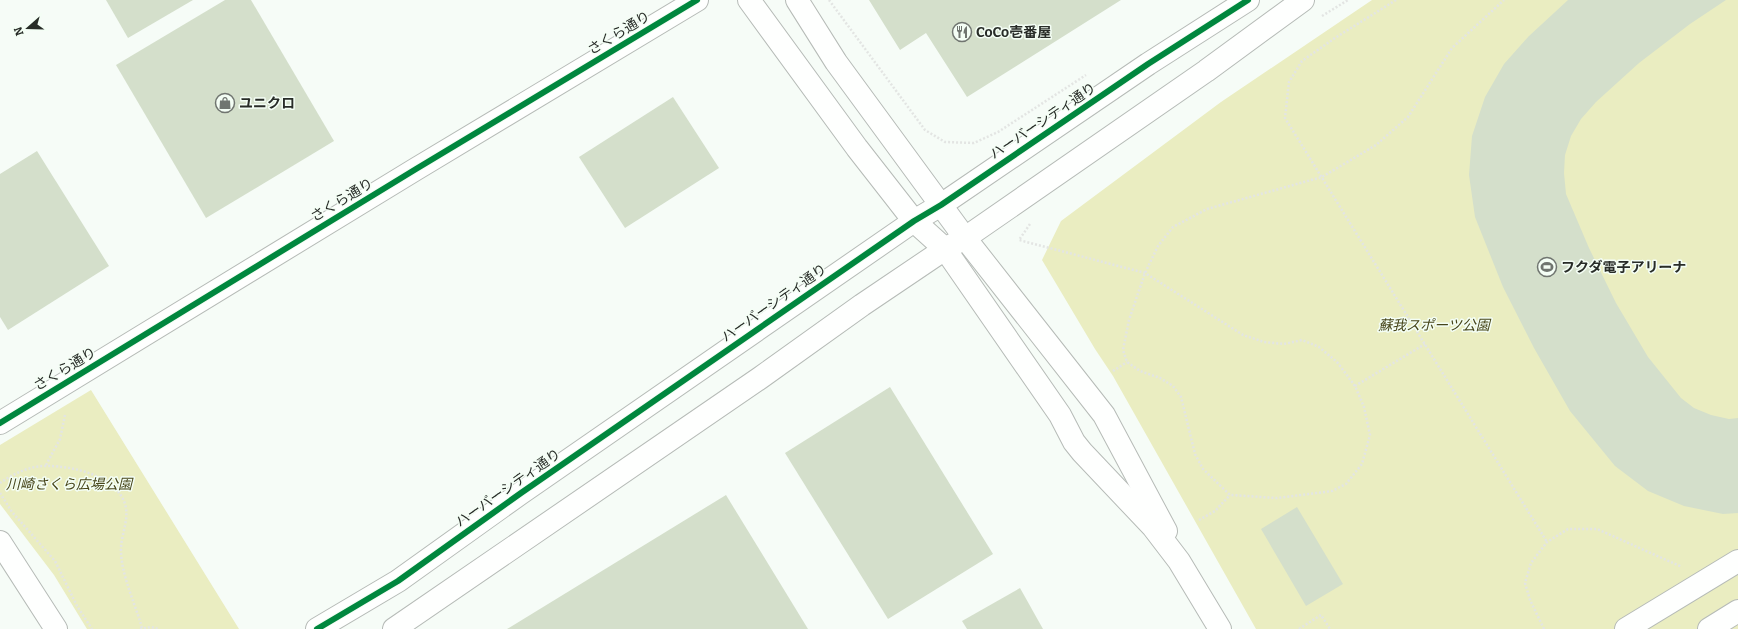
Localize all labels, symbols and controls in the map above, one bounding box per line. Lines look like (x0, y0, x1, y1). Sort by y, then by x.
north arrow (8, 8, 48, 48)
street label: さくら通り (585, 8, 653, 58)
restaurant icon: CoCo壱番屋 (951, 21, 973, 43)
place label: CoCo壱番屋 (976, 24, 1051, 41)
text: N (11, 25, 27, 37)
street label: ハーバーシティ通り (987, 79, 1099, 163)
shop icon: ユニクロ (214, 92, 236, 114)
place label: ユニクロ (239, 95, 295, 112)
street label: さくら通り (308, 175, 376, 225)
sports icon: フクダ電子アリーナ (1536, 256, 1558, 278)
place label: フクダ電子アリーナ (1561, 259, 1686, 276)
street label: ハーバーシティ通り (718, 260, 830, 346)
park label: 蘇我スポーツ公園 (1378, 317, 1492, 334)
street label: さくら通り (31, 344, 99, 394)
street label: ハーバーシティ通り (452, 445, 564, 531)
park label: 川崎さくら広場公園 (6, 476, 134, 493)

